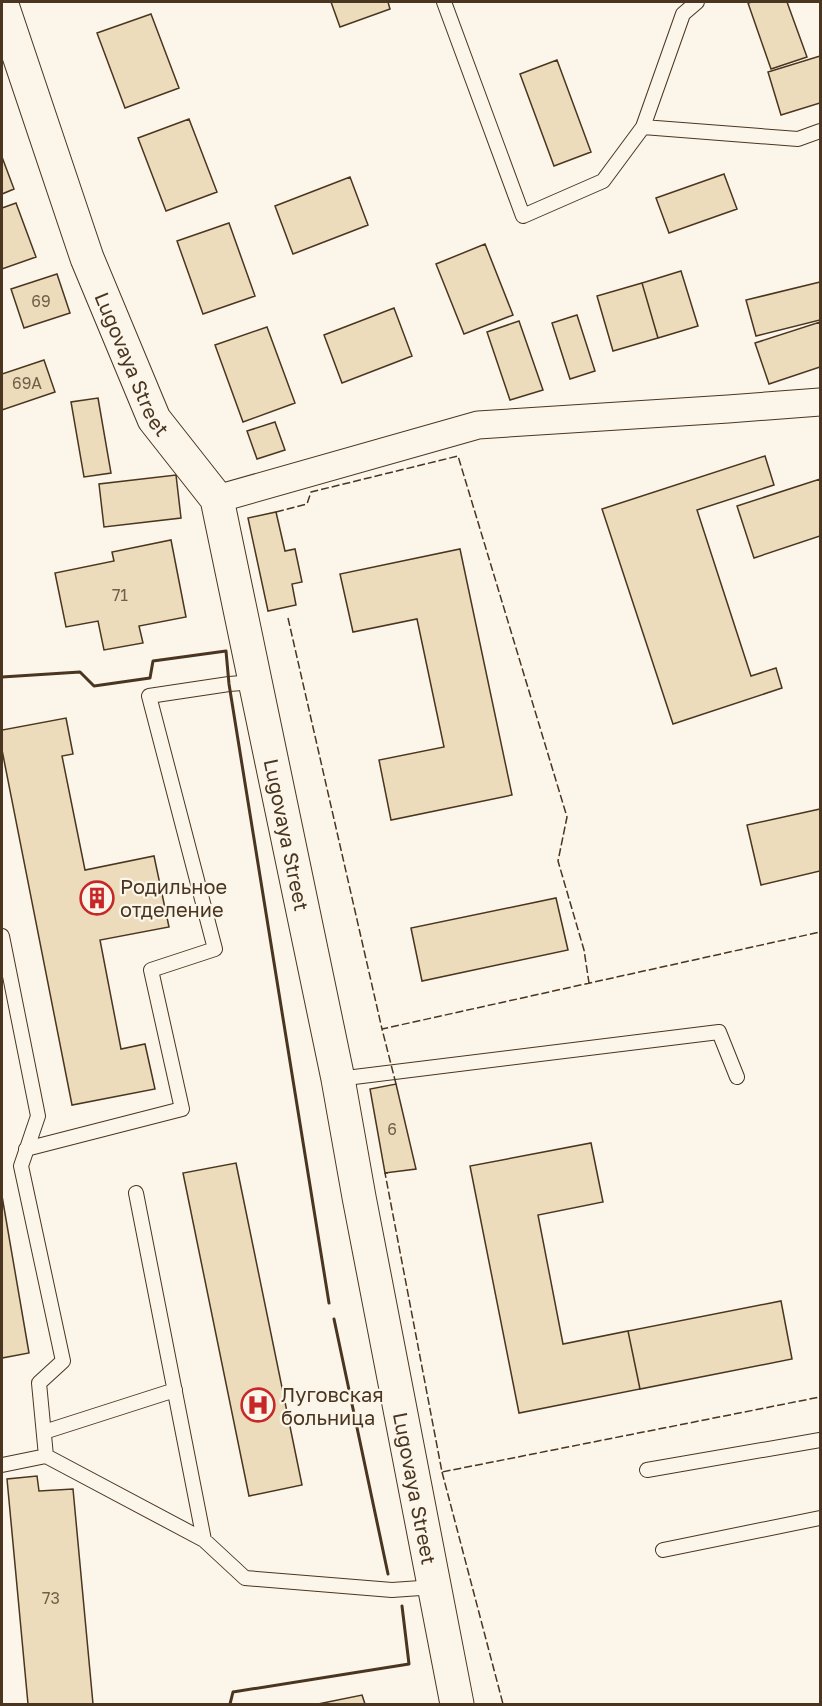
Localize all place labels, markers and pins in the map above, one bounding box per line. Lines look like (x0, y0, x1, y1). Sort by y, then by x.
place label: Родильное отделение (120, 874, 227, 921)
building icon: Родильное отделение (79, 880, 115, 916)
place label: Луговская больница (281, 1382, 384, 1429)
hospital icon: Луговская больница (240, 1387, 276, 1423)

